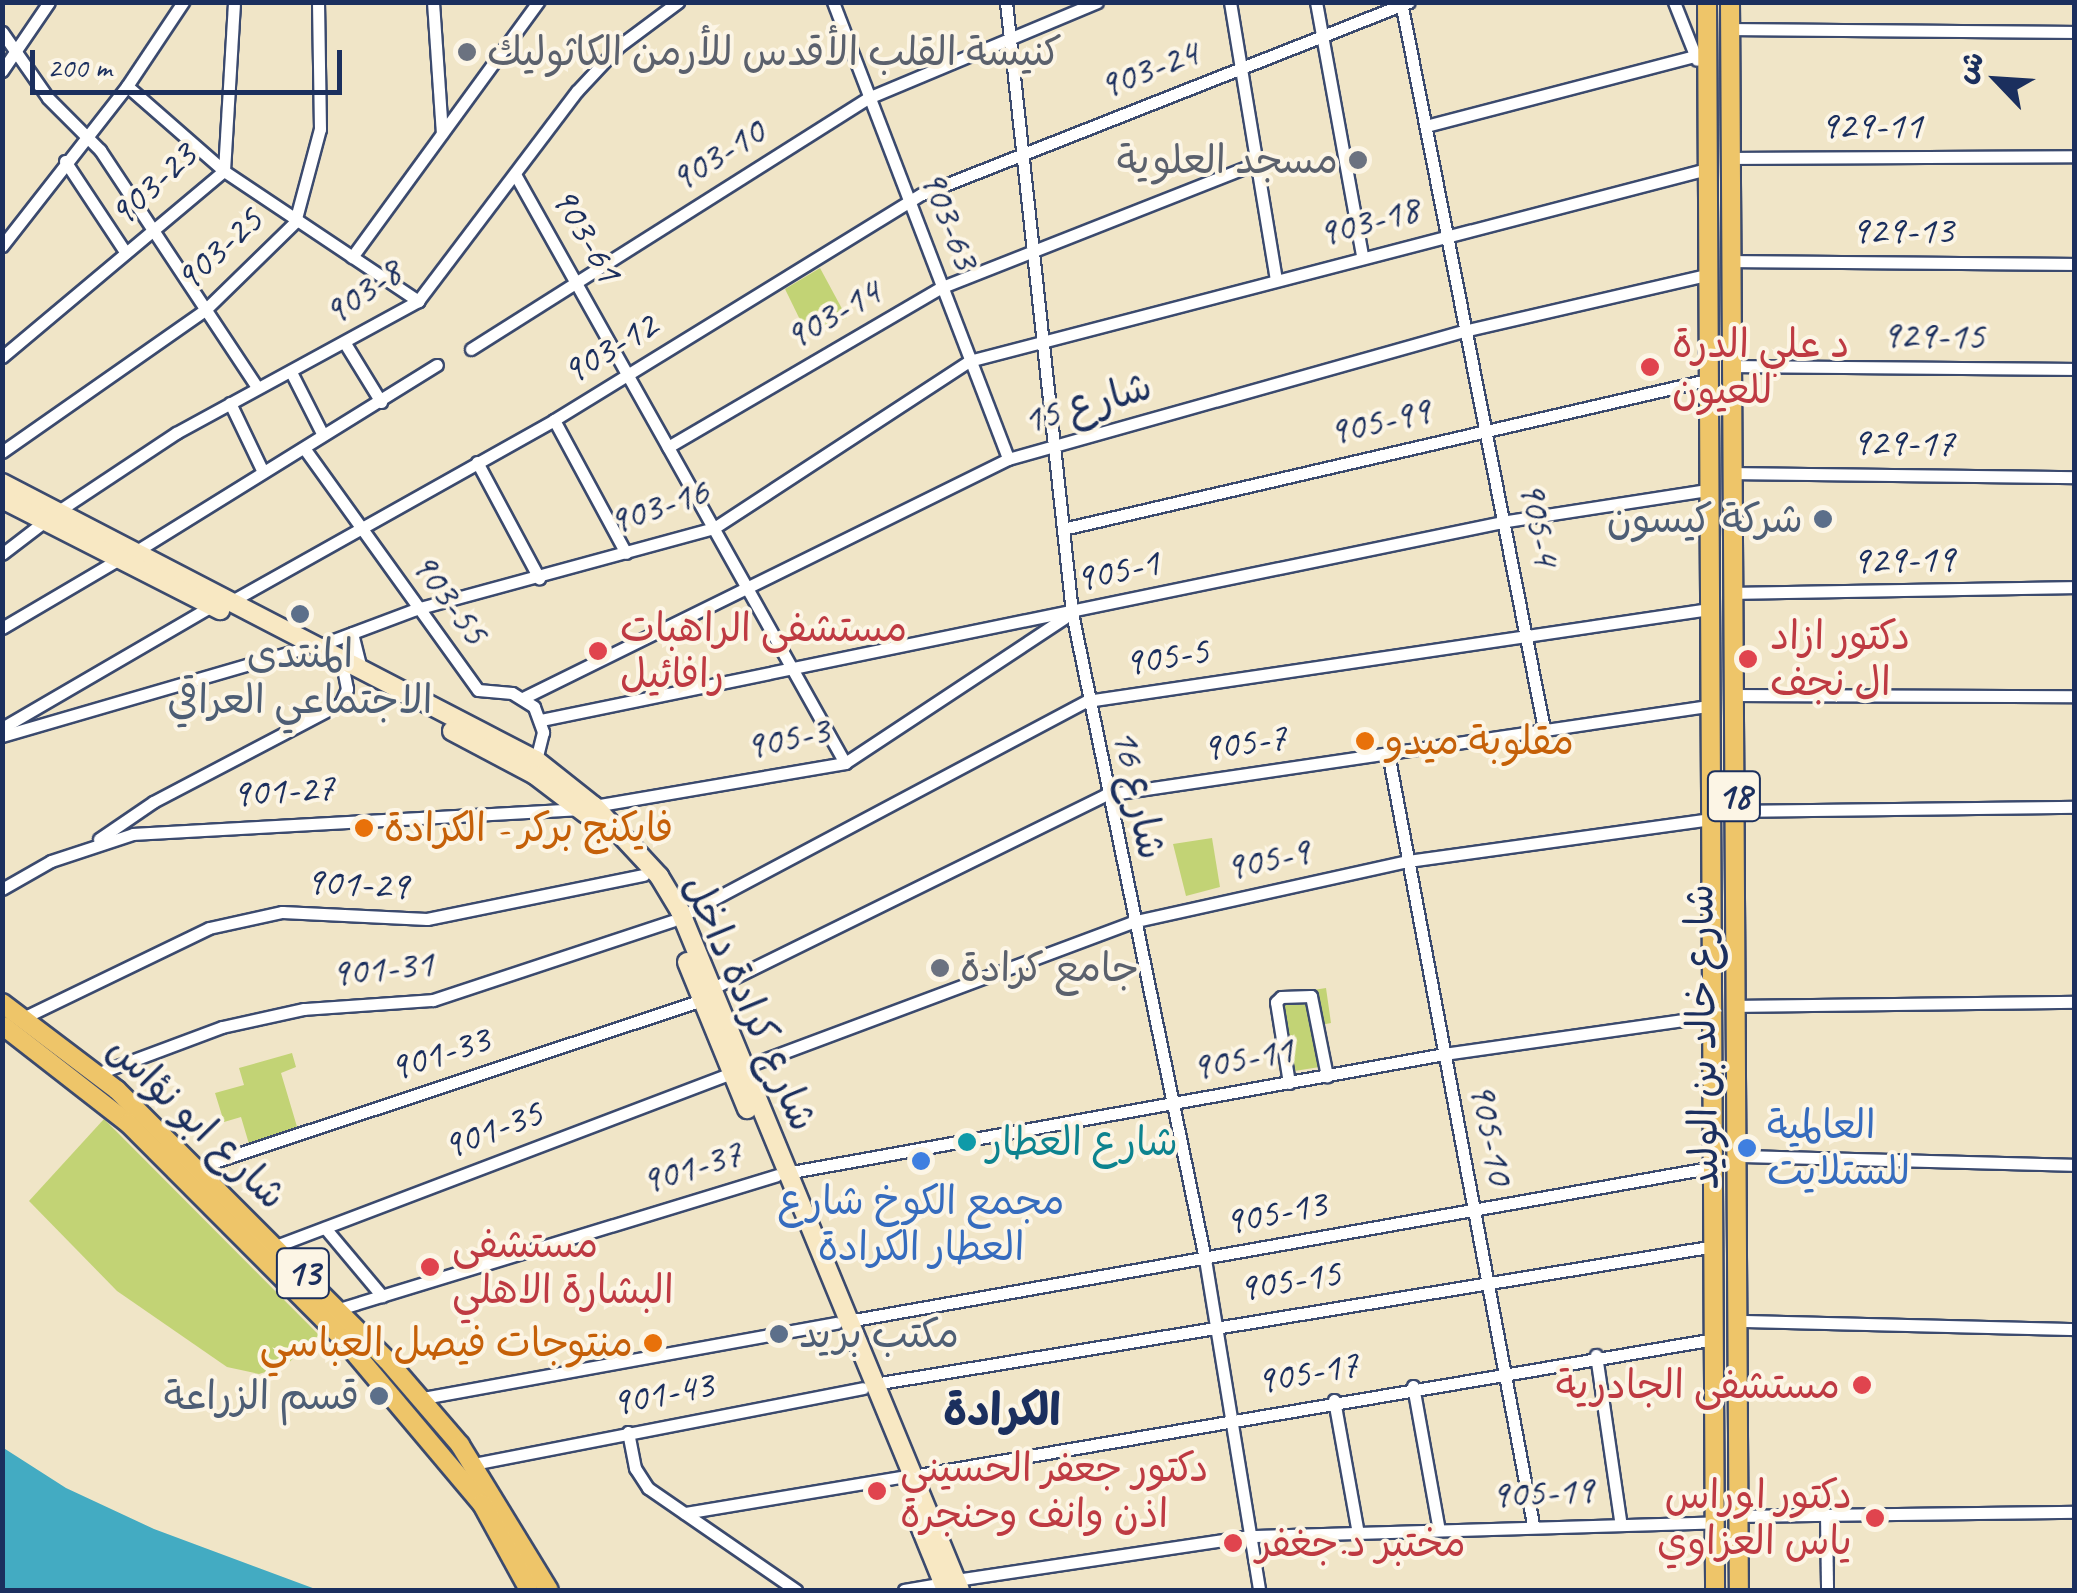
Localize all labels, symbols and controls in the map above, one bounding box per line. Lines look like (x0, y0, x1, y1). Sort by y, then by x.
place label: كنيسة القلب الأقدس للأرمن الكاثوليك (487, 28, 1062, 76)
street label: 903-24 (1091, 28, 1205, 110)
scale bar (35, 30, 348, 92)
north arrow (1947, 30, 2047, 130)
marker: كنيسة القلب الأقدس للأرمن الكاثوليك (456, 41, 478, 63)
text: ش (1947, 46, 1992, 88)
text: 200 m (47, 48, 112, 86)
street label: 929-11 (1819, 101, 1923, 149)
street label: 903-10 (661, 107, 773, 203)
street label: 903-23 (98, 131, 206, 237)
place label: مسجد العلوية (1117, 136, 1338, 184)
marker: مسجد العلوية (1347, 149, 1369, 171)
street label: 903-63 (909, 162, 991, 276)
street label: 903-61 (540, 177, 634, 291)
street label: 903-18 (1312, 184, 1424, 258)
street label: 903-25 (164, 196, 272, 302)
street label: 929-13 (1850, 206, 1954, 254)
street label: 903-8 (313, 248, 411, 336)
street label: 903-14 (775, 267, 889, 361)
street label: 903-12 (552, 301, 666, 395)
street label: 929-15 (1881, 310, 1985, 360)
place label: د علي الدرة للعيون (1672, 320, 1850, 414)
marker: د علي الدرة للعيون (1637, 354, 1663, 380)
street label: شارع 15 (1017, 362, 1157, 444)
street label: 905-99 (1323, 386, 1435, 456)
street label: 929-17 (1851, 417, 1955, 467)
street label: 903-16 (601, 467, 715, 545)
street label: 905-4 (1508, 477, 1572, 569)
place label: شركة كيسون (1607, 495, 1803, 543)
marker: شركة كيسون (1812, 508, 1834, 530)
street label: 929-19 (1851, 534, 1955, 584)
street label: 905-1 (1070, 538, 1164, 602)
street label: 903-55 (400, 542, 500, 654)
marker: المنتدى الاجتماعي العراقي (289, 603, 311, 625)
place label: مستشفى الراهبات رافائيل (620, 604, 907, 698)
place label: دكتور ازاد ال نجف (1770, 612, 1910, 706)
street label: 905-5 (1120, 626, 1212, 686)
place label: المنتدى الاجتماعي العراقي (167, 630, 433, 724)
marker: مستشفى الراهبات رافائيل (585, 638, 611, 664)
marker: دكتور ازاد ال نجف (1735, 646, 1761, 672)
street label: 905-3 (740, 706, 834, 770)
street label: 905-7 (1199, 712, 1289, 772)
place label: مقلوبة ميدو (1385, 717, 1574, 765)
street label: شارع 16 (1102, 724, 1176, 864)
marker: مقلوبة ميدو (1354, 730, 1376, 752)
street label: 901-27 (230, 762, 336, 818)
road number: 18 (1706, 763, 1762, 829)
place label: فايكنج بركر - الكرادة (384, 804, 673, 852)
marker: فايكنج بركر - الكرادة (353, 817, 375, 839)
street label: 905-9 (1220, 827, 1314, 891)
street label: 901-29 (304, 856, 410, 910)
street label: شارع كرادة داخل (672, 868, 828, 1138)
street label: شارع خالد بن الوليد (1675, 884, 1729, 1190)
street label: 901-31 (328, 939, 436, 997)
place label: جامع كرادة (960, 944, 1139, 992)
marker: جامع كرادة (929, 957, 951, 979)
street label: 901-33 (383, 1014, 495, 1092)
street label: شارع ابو نؤاس (98, 1025, 296, 1219)
street label: 905-11 (1187, 1025, 1297, 1091)
street label: 905-10 (1459, 1078, 1525, 1188)
street label: 901-35 (435, 1088, 549, 1170)
place label: العالمية للستلايت (1767, 1101, 1910, 1195)
place label: شارع العطار (987, 1118, 1178, 1166)
street label: 901-37 (635, 1129, 747, 1205)
marker: شارع العطار (956, 1131, 978, 1153)
marker: العالمية للستلايت (1736, 1137, 1758, 1159)
marker: مجمع الكوخ شارع العطار الكرادة (910, 1150, 932, 1172)
place label: مجمع الكوخ شارع العطار الكرادة (777, 1177, 1065, 1271)
street label: 905-13 (1220, 1179, 1330, 1245)
place label: مستشفى البشارة الاهلي (452, 1220, 674, 1314)
road number: 13 (276, 1240, 330, 1306)
street label: 905-15 (1234, 1248, 1344, 1312)
marker: مستشفى البشارة الاهلي (417, 1254, 443, 1280)
place label: مكتب بريد (799, 1310, 959, 1358)
place label: منتوجات فيصل العباسي (260, 1319, 633, 1367)
marker: مكتب بريد (768, 1323, 790, 1345)
marker: منتوجات فيصل العباسي (642, 1332, 664, 1354)
street label: 905-17 (1252, 1339, 1362, 1405)
street label: 901-43 (607, 1360, 717, 1426)
place label: مستشفى الجادرية (1556, 1361, 1840, 1409)
place label: قسم الزراعة (164, 1372, 359, 1420)
marker: مستشفى الجادرية (1849, 1372, 1875, 1398)
district label: الكرادة (943, 1384, 1061, 1438)
marker: قسم الزراعة (368, 1385, 390, 1407)
place label: دكتور جعفر الحسيني اذن وانف وحنجرة (900, 1444, 1209, 1538)
street label: 905-19 (1489, 1465, 1595, 1519)
place label: دكتور اوراس ياس العزاوي (1657, 1471, 1852, 1565)
marker: دكتور جعفر الحسيني اذن وانف وحنجرة (864, 1478, 890, 1504)
marker: دكتور اوراس ياس العزاوي (1862, 1505, 1888, 1531)
place label: مختبر د.جغفر (1256, 1519, 1466, 1567)
marker: مختبر د.جغفر (1220, 1530, 1246, 1556)

